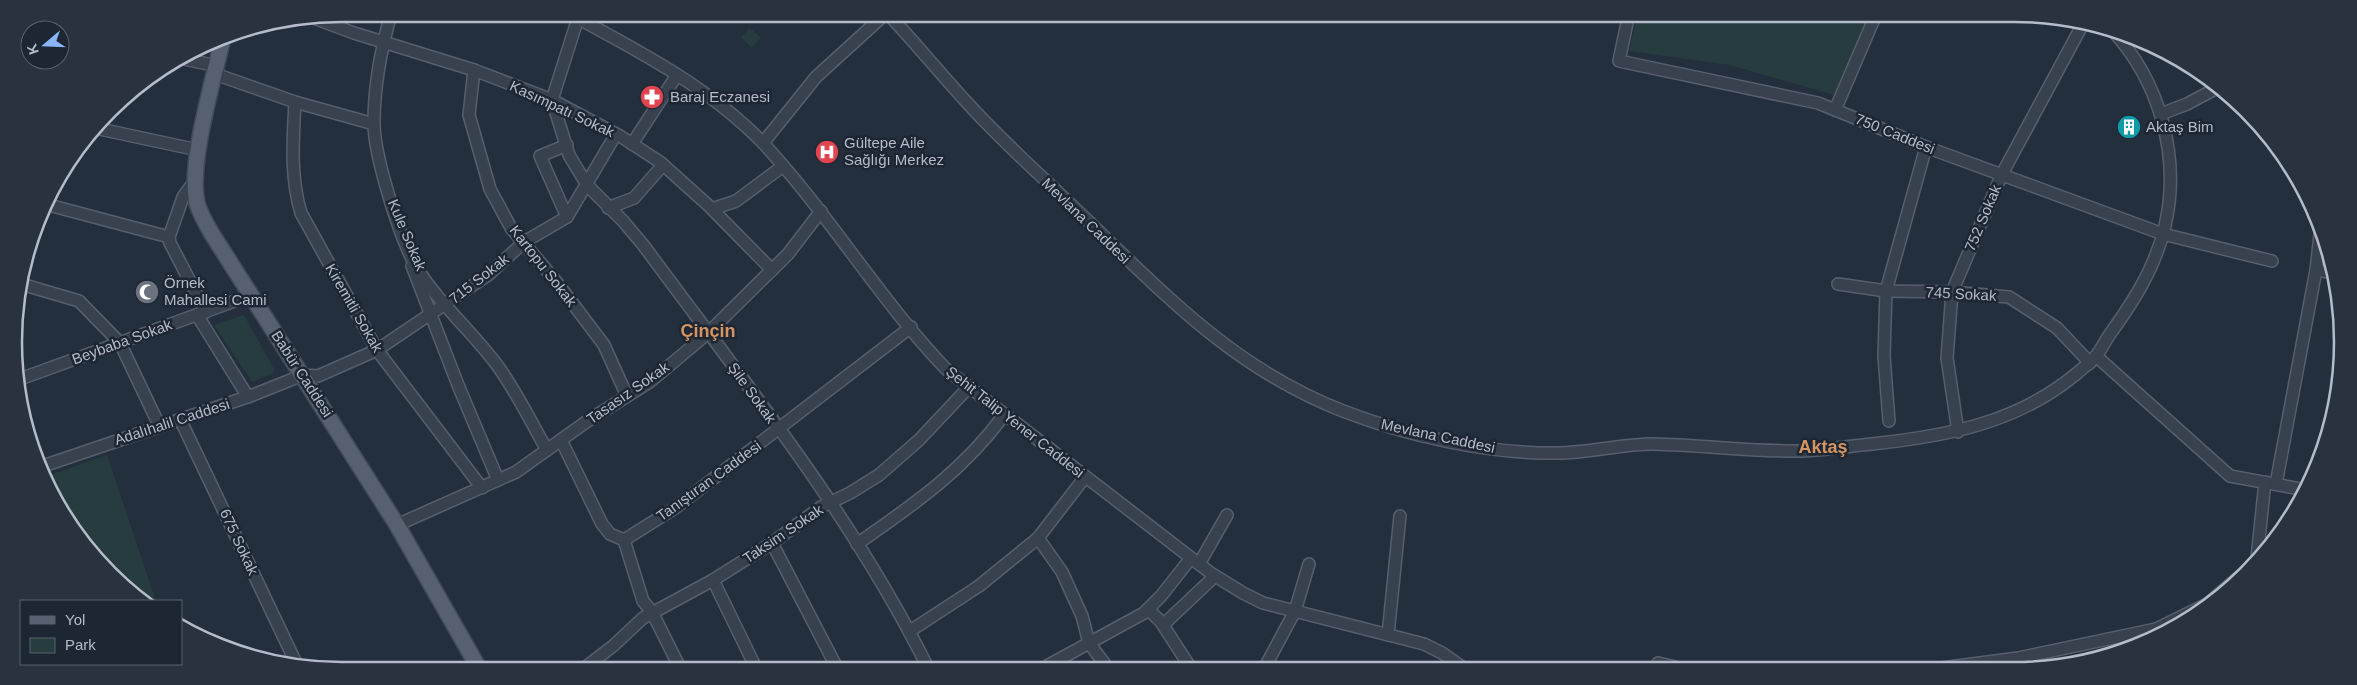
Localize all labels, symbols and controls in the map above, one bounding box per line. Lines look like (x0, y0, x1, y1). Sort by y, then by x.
north arrow (20, 20, 70, 70)
text: K (23, 42, 42, 57)
street label: Kasımpatı Sokak (507, 77, 618, 140)
pharmacy icon: Baraj Eczanesi (639, 84, 665, 110)
place label: Baraj Eczanesi (670, 88, 770, 105)
street label: 750 Caddesi (1853, 110, 1937, 157)
building icon: Aktaş Bim (2116, 114, 2142, 140)
place label: Aktaş Bim (2146, 118, 2214, 135)
place label: Gültepe Aile Sağlığı Merkez (844, 134, 944, 168)
hospital icon: Gültepe Aile Sağlığı Merkez (814, 139, 840, 165)
street label: Mevlana Caddesi (1039, 174, 1134, 267)
street label: 752 Sokak (1961, 181, 2004, 254)
street label: Kule Sokak (385, 197, 430, 274)
street label: Kartopu Sokak (506, 222, 581, 310)
street label: 715 Sokak (446, 250, 512, 307)
street label: Kiremitli Sokak (322, 261, 387, 355)
place label: Örnek Mahallesi Cami (164, 274, 267, 308)
mosque icon: Örnek Mahallesi Cami (134, 279, 160, 305)
street label: 745 Sokak (1925, 283, 1997, 304)
street label: Beybaba Sokak (70, 315, 175, 367)
district label: Çinçin (680, 321, 736, 341)
street label: Babür Caddesi (268, 327, 337, 420)
street label: Tasasız Sokak (583, 358, 673, 427)
street label: Şile Sokak (725, 359, 780, 427)
street label: Şehit Talip Yener Caddesi (943, 362, 1088, 481)
street label: Adalıhalil Caddesi (112, 395, 232, 448)
street label: Mevlana Caddesi (1380, 415, 1497, 456)
street label: Tanıştıran Caddesi (653, 437, 764, 524)
district label: Aktaş (1798, 437, 1848, 457)
street label: Taksim Sokak (740, 500, 826, 567)
street label: 675 Sokak (217, 506, 262, 578)
legend (20, 600, 182, 665)
text: Yol (65, 611, 85, 628)
text: Park (65, 636, 96, 653)

